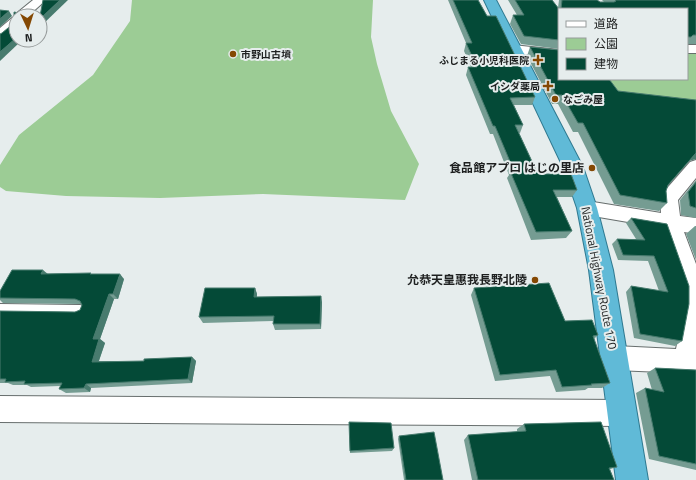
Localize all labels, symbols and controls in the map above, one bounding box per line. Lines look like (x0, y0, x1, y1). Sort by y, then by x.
north arrow (8, 8, 48, 48)
legend (558, 8, 688, 80)
text: 道路 (594, 14, 618, 33)
text: N (24, 30, 33, 46)
text: 公園 (594, 34, 618, 53)
place label: 市野山古墳 (241, 47, 292, 62)
marker: 市野山古墳 (228, 49, 238, 59)
place label: ふじまる小児科医院 (439, 53, 529, 68)
marker: ふじまる小児科医院 (532, 54, 544, 66)
text: 建物 (594, 54, 618, 73)
place label: イシダ薬局 (490, 79, 540, 94)
marker: イシダ薬局 (543, 81, 553, 91)
place label: なごみ屋 (563, 92, 603, 107)
marker: なごみ屋 (550, 94, 560, 104)
place label: 食品館アプロ はじの里店 (449, 158, 584, 177)
marker: 食品館アプロ はじの里店 (587, 163, 597, 173)
street label: National Highway Route 170 (576, 205, 623, 351)
place label: 允恭天皇惠我長野北陵 (407, 270, 527, 289)
marker: 允恭天皇惠我長野北陵 (530, 275, 540, 285)

